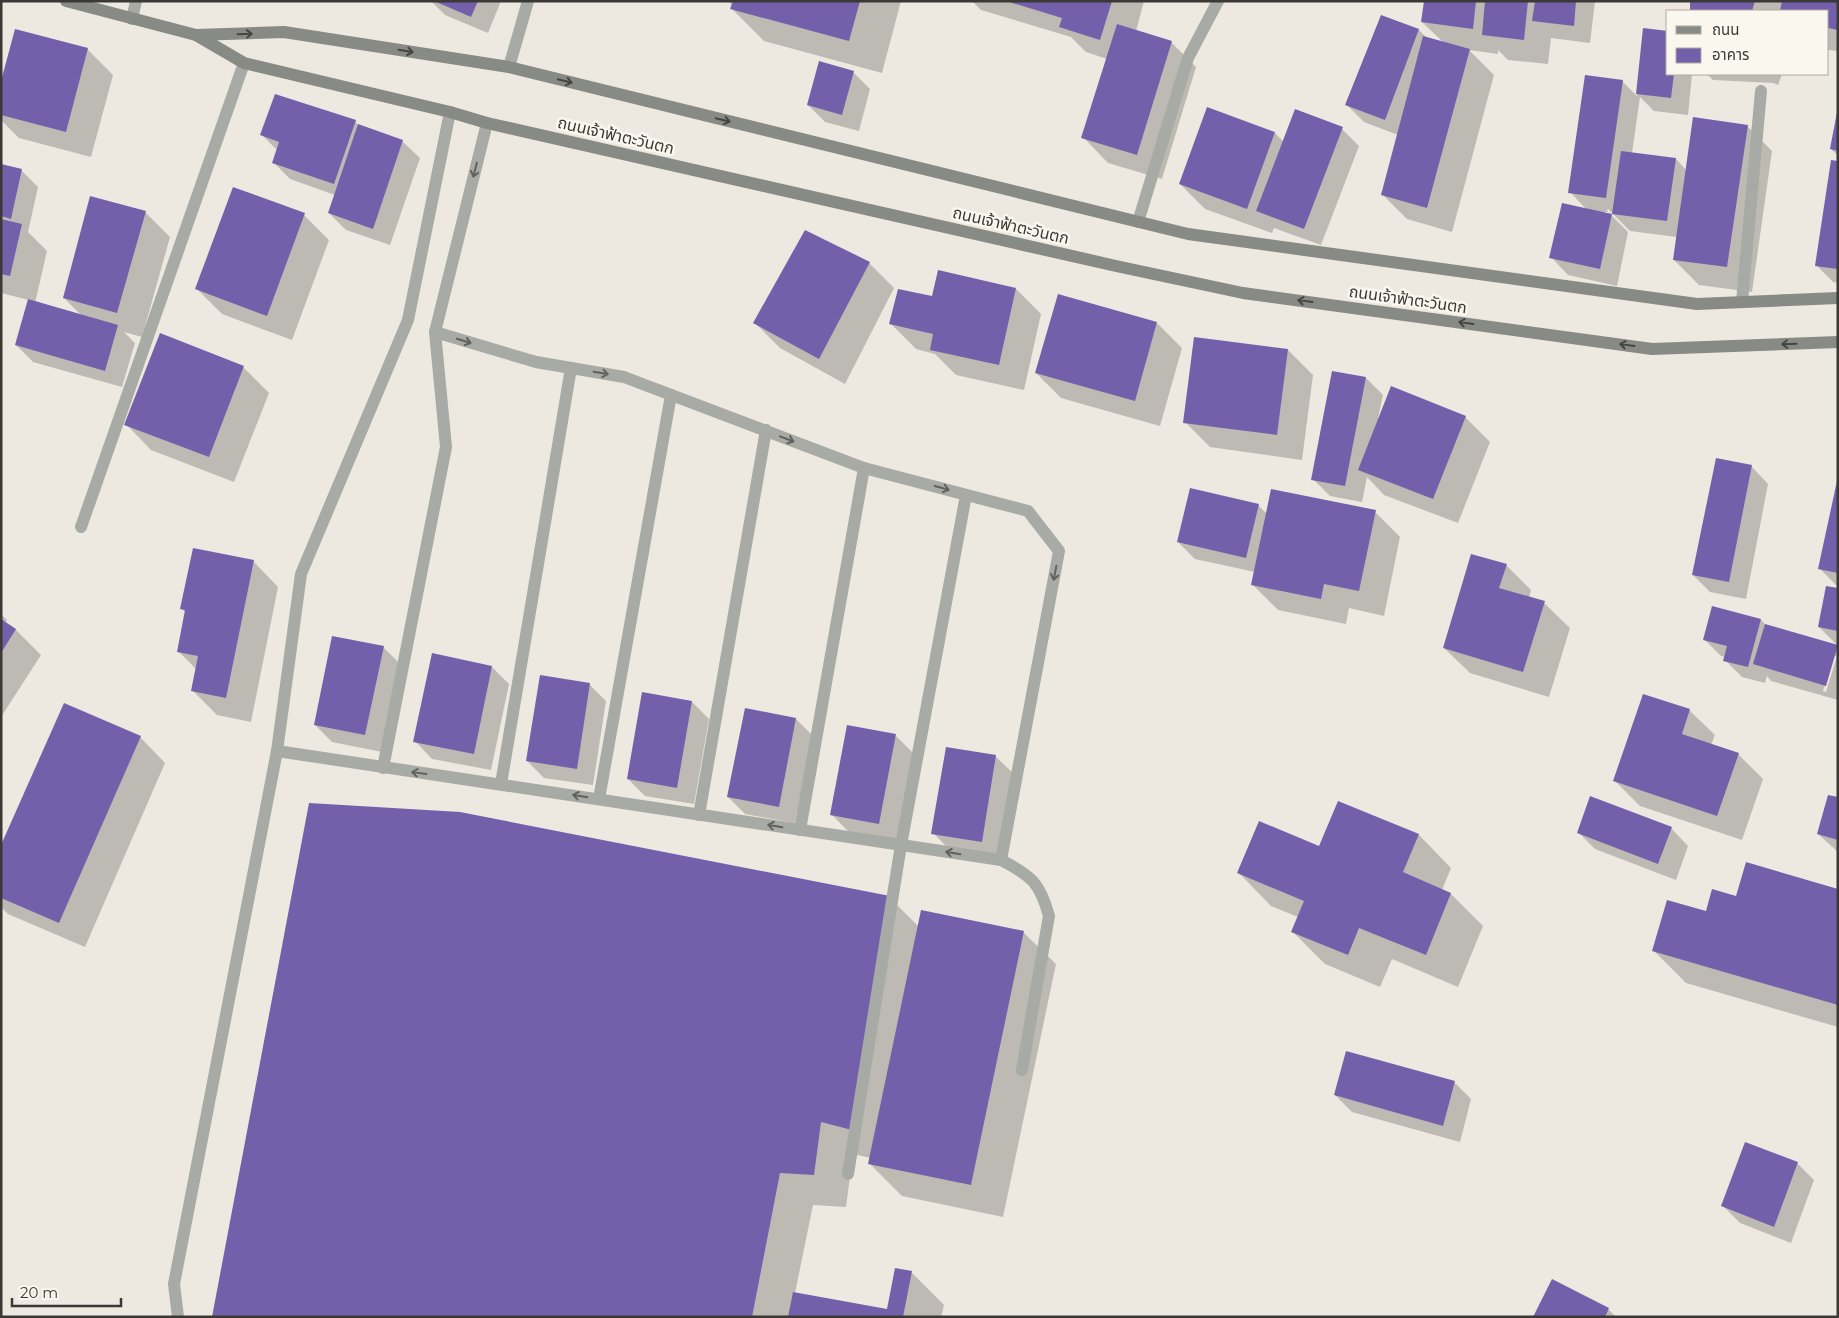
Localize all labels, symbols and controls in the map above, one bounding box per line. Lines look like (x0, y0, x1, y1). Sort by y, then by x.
legend (1666, 10, 1829, 75)
text: ถนน (1712, 20, 1739, 39)
one-way arrow (236, 29, 252, 38)
text: อาคาร (1712, 45, 1749, 64)
one-way arrow (397, 46, 413, 56)
one-way arrow (557, 77, 573, 86)
street label: ถนนเจ้าฟ้าตะวันตก (556, 113, 676, 158)
one-way arrow (714, 116, 730, 125)
one-way arrow (470, 161, 479, 177)
street label: ถนนเจ้าฟ้าตะวันตก (951, 203, 1071, 248)
street label: ถนนเจ้าฟ้าตะวันตก (1348, 282, 1468, 317)
one-way arrow (1297, 296, 1313, 306)
one-way arrow (1458, 318, 1474, 328)
one-way arrow (455, 336, 471, 346)
one-way arrow (1781, 339, 1797, 348)
one-way arrow (1619, 340, 1635, 350)
one-way arrow (593, 369, 609, 379)
one-way arrow (779, 434, 794, 444)
one-way arrow (933, 484, 949, 493)
one-way arrow (1050, 565, 1059, 581)
one-way arrow (412, 767, 428, 777)
one-way arrow (572, 791, 588, 801)
one-way arrow (768, 821, 784, 831)
one-way arrow (946, 848, 962, 858)
scale bar (12, 1276, 121, 1308)
text: 20 m (20, 1283, 58, 1302)

